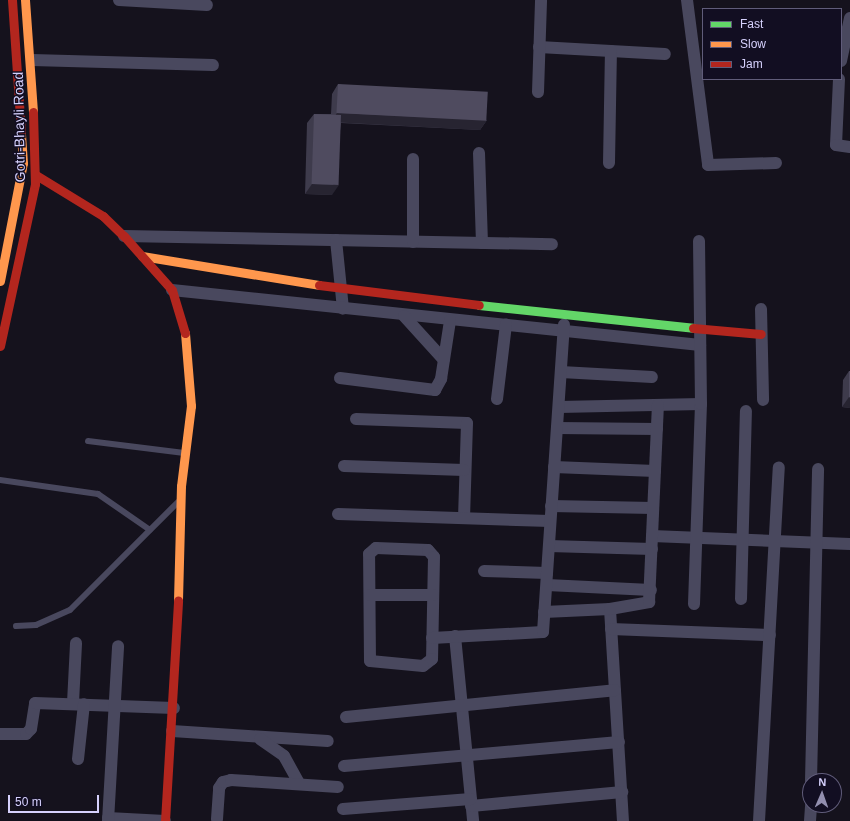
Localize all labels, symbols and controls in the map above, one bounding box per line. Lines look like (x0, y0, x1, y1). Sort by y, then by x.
legend (702, 8, 842, 80)
text: Fast (740, 17, 763, 31)
text: Slow (740, 37, 766, 51)
text: Jam (740, 57, 763, 71)
street label: Gotri-Bhayli Road (10, 72, 28, 182)
north arrow (802, 773, 842, 813)
text: N (818, 776, 827, 788)
scale bar (10, 787, 101, 813)
text: 50 m (15, 795, 42, 809)

